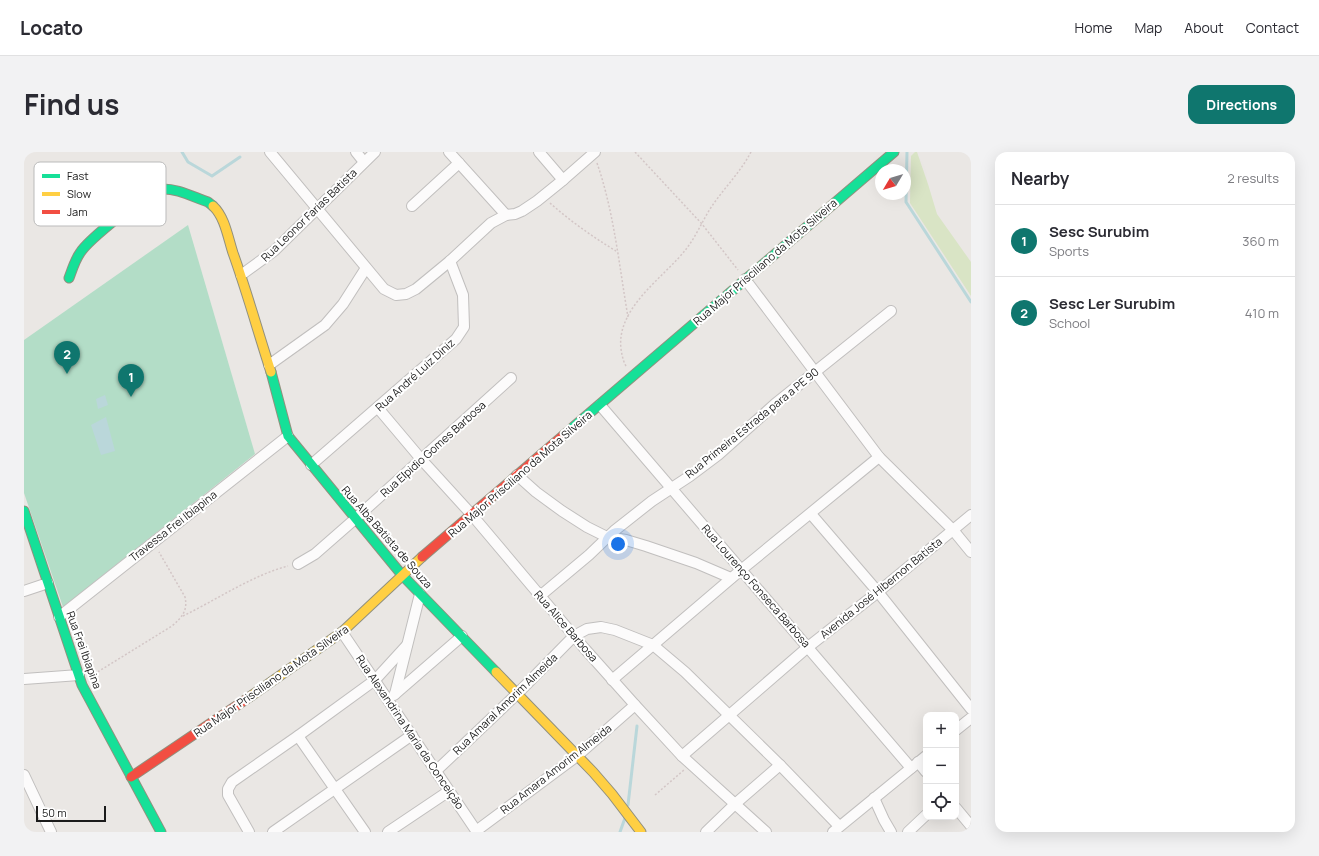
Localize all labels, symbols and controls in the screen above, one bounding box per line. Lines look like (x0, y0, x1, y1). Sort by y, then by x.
text: Locato (20, 15, 83, 41)
text: Home (1075, 18, 1112, 37)
text: Map (1134, 18, 1162, 37)
text: About (1184, 18, 1224, 37)
text: Contact (1246, 18, 1299, 37)
text: Find us (24, 85, 119, 123)
button: Directions (1188, 85, 1295, 124)
legend (34, 162, 166, 226)
north arrow (875, 164, 911, 200)
street label: Rua Leonor Farias Batista (258, 165, 360, 264)
text: Nearby (1011, 167, 1069, 190)
text: Fast (67, 168, 89, 183)
text: 2 results (1227, 169, 1279, 187)
text: Slow (67, 186, 92, 201)
street label: Rua Major Prisciliano da Mota Silveira (690, 195, 840, 328)
text: Jam (67, 204, 88, 219)
text: Sesc Surubim (1049, 221, 1149, 242)
text: 1 (1021, 232, 1027, 250)
text: 360 m (1242, 232, 1279, 250)
text: Sports (1049, 242, 1089, 260)
text: Sesc Ler Surubim (1049, 293, 1175, 314)
text: 2 (1020, 304, 1028, 322)
text: 410 m (1245, 304, 1279, 322)
text: School (1049, 314, 1090, 332)
street label: Rua André Luiz Diniz (372, 335, 458, 414)
pin: 2 (54, 341, 80, 374)
pin: 1 (118, 364, 144, 397)
street label: Rua Primeira Estrada para a PE 90 (682, 364, 822, 481)
street label: Rua Elpidio Gomes Barbosa (377, 397, 489, 500)
street label: Rua Major Prisciliano da Mota Silveira (445, 407, 595, 540)
street label: Rua Alba Batista de Souza (339, 482, 436, 591)
street label: Travessa Frei Ibiapina (126, 487, 220, 565)
street label: Rua Lourenço Fonseca Barbosa (699, 521, 814, 650)
your location (608, 534, 628, 554)
street label: Avenida José Hibernon Batista (817, 534, 945, 642)
street label: Rua Alice Barbosa (531, 587, 602, 665)
street label: Rua Frei Ibiapina (63, 609, 106, 691)
street label: Rua Major Prisciliano da Mota Silveira (190, 621, 351, 740)
street label: Rua Amaral Amorim Almeida (449, 650, 560, 758)
street label: Rua Alexandrina Maria da Conceição (353, 652, 468, 812)
map controls (923, 712, 959, 820)
button: + (923, 712, 959, 748)
street label: Rua Amara Amorim Almeida (497, 720, 614, 817)
button: − (923, 748, 959, 784)
button: locate (923, 784, 959, 820)
scale bar (36, 804, 106, 823)
text: 50 m (42, 805, 67, 820)

